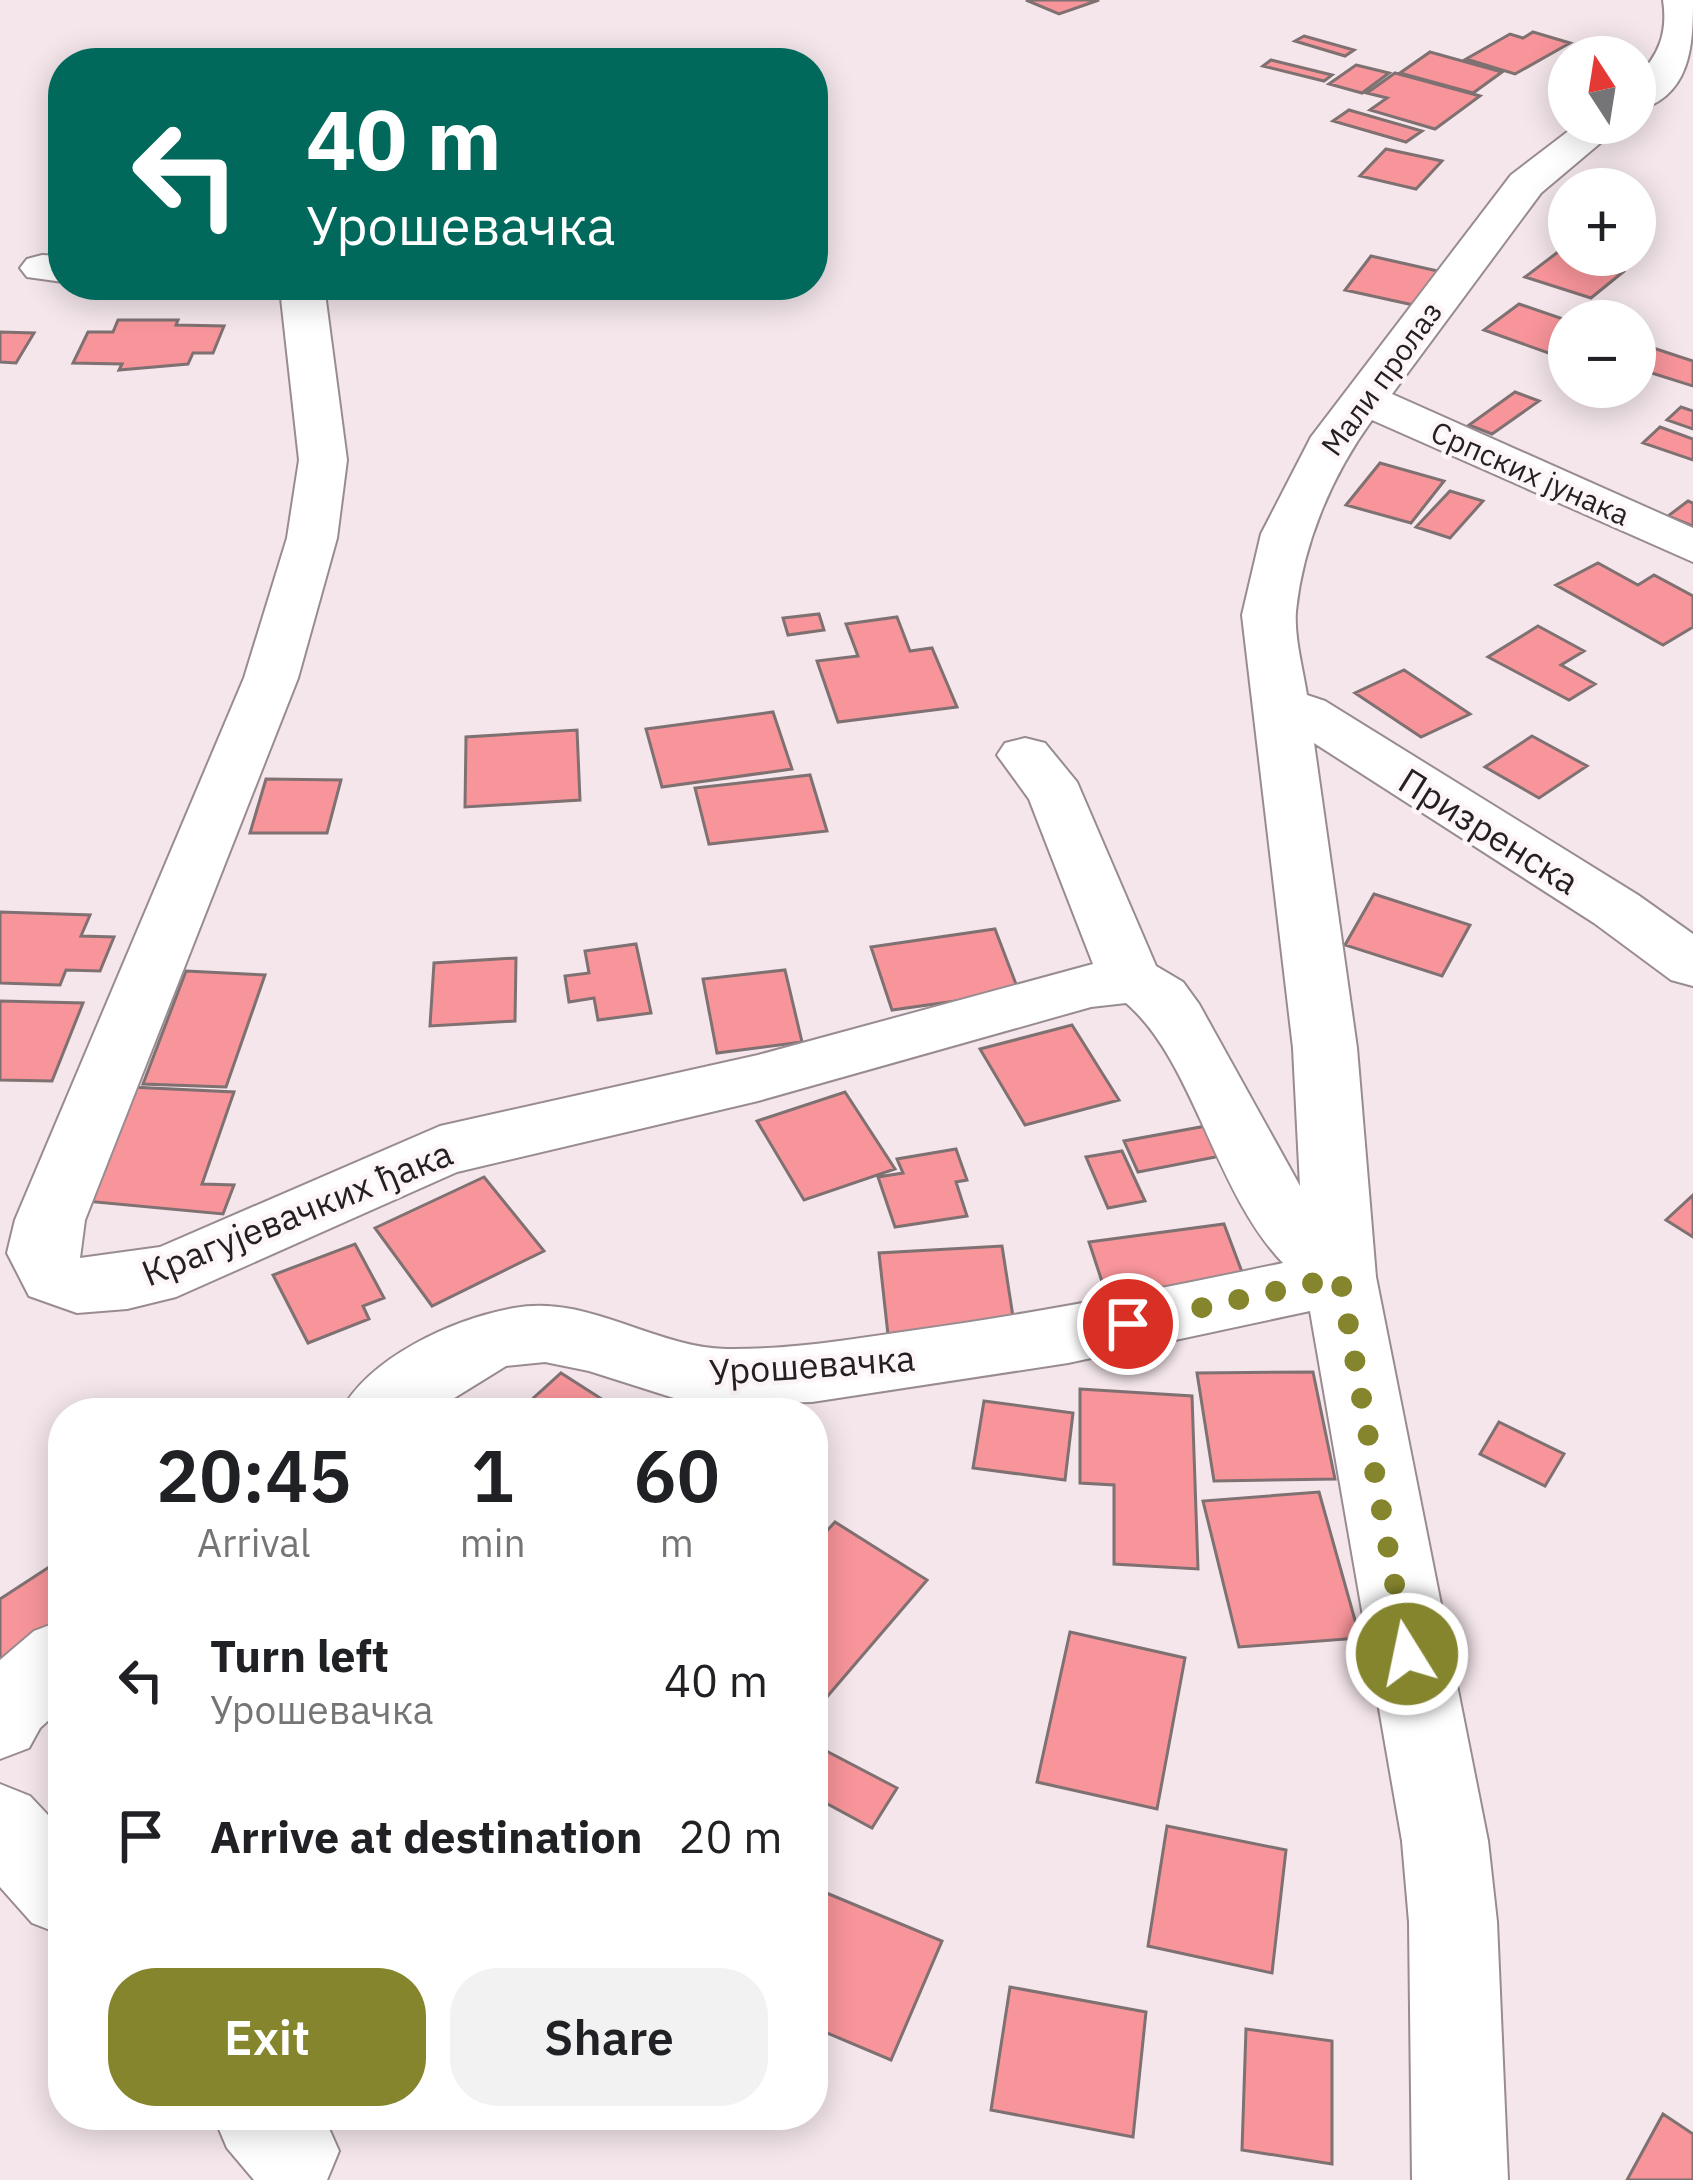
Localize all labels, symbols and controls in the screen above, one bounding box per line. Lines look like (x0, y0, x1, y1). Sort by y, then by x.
north arrow (1548, 36, 1656, 144)
map controls (1548, 36, 1656, 408)
text: 40 m (306, 84, 502, 193)
icon: left (108, 96, 264, 252)
button: + (1548, 168, 1656, 276)
text: Урошевачка (306, 190, 616, 260)
street label: Мали пролаз (1312, 293, 1450, 463)
button: − (1548, 300, 1656, 408)
street label: Српских јунака (1425, 411, 1636, 534)
street label: Призренска (1390, 757, 1588, 904)
street label: Крагујевачких ђака (135, 1129, 459, 1296)
pin (1077, 1273, 1179, 1375)
icon: arrive (1095, 1291, 1161, 1357)
street label: Урошевачка (707, 1334, 917, 1395)
text: 20:45 (156, 1428, 352, 1522)
text: 1 (471, 1428, 514, 1522)
text: 60 (634, 1428, 720, 1522)
text: Arrival (197, 1517, 311, 1568)
text: min (460, 1517, 526, 1568)
text: m (660, 1517, 694, 1568)
position arrow (1344, 1591, 1470, 1717)
text: Turn left (210, 1626, 389, 1684)
icon: left (108, 1647, 174, 1713)
text: 40 m (664, 1651, 768, 1709)
text: Урошевачка (210, 1684, 434, 1735)
icon: arrive (108, 1803, 174, 1869)
text: Arrive at destination (210, 1807, 643, 1865)
text: 20 m (679, 1807, 782, 1865)
button: Exit (108, 1968, 426, 2106)
button: Share (450, 1968, 768, 2106)

